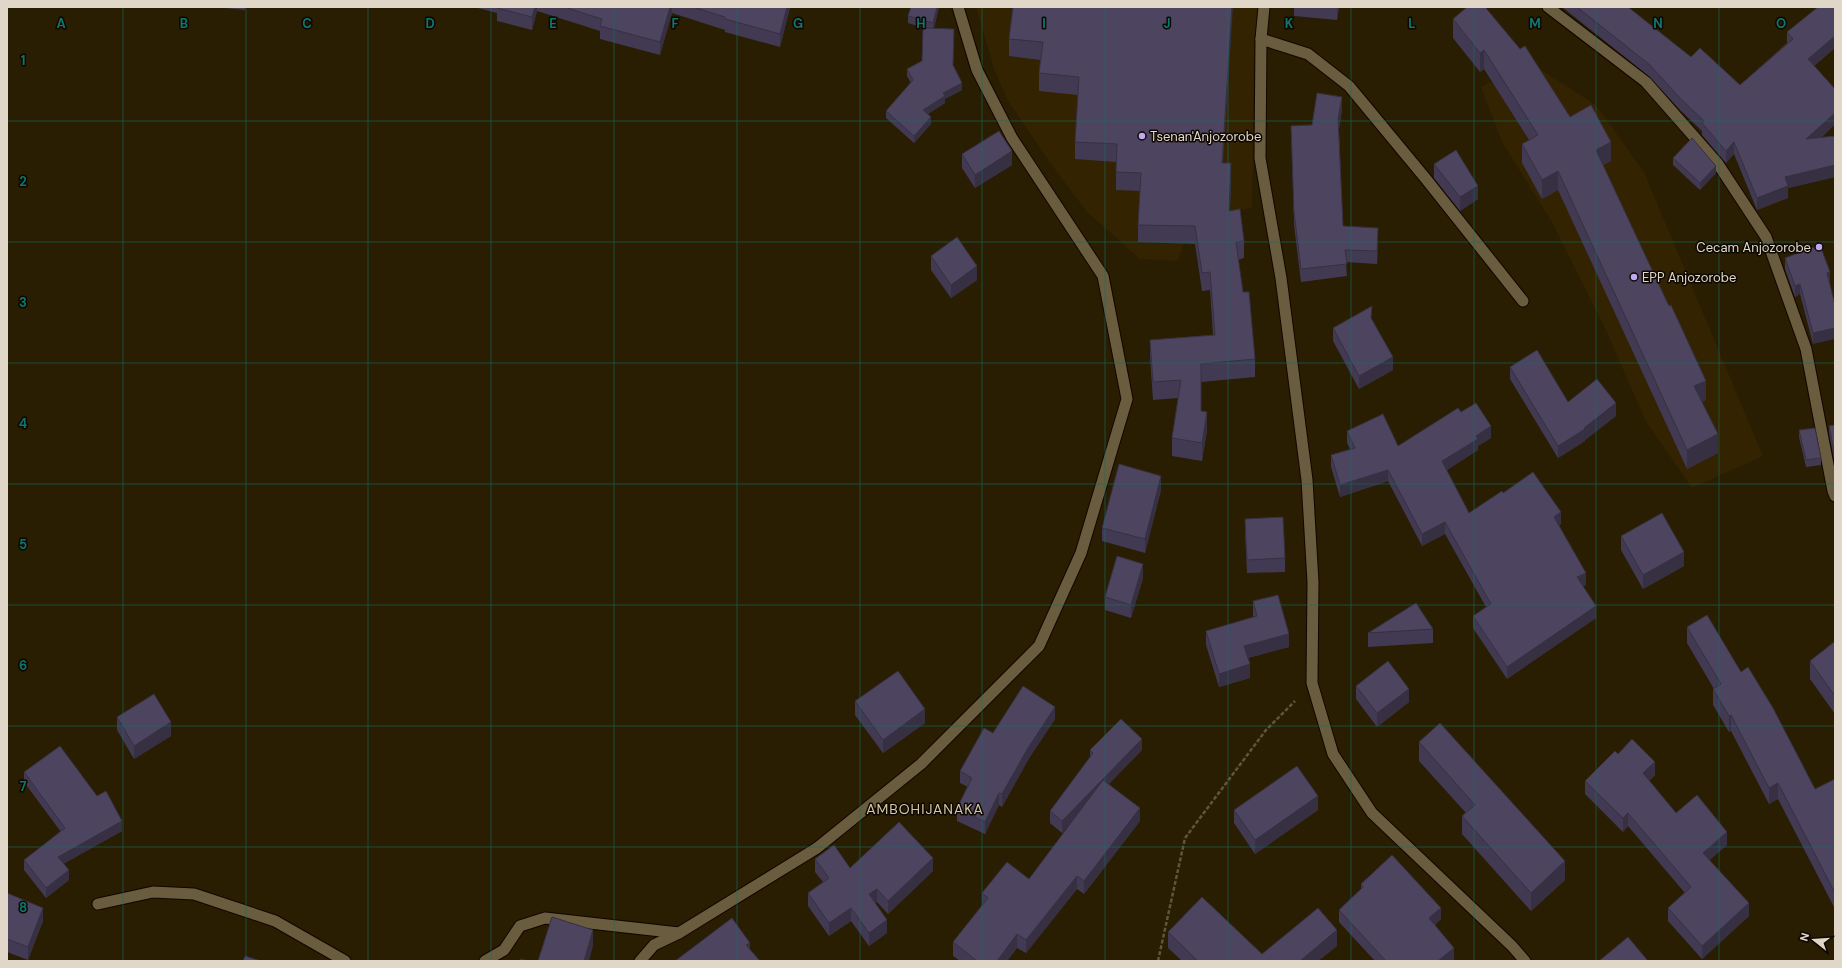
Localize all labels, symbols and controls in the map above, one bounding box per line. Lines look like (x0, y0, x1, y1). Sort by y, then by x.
text: A (56, 15, 66, 32)
text: B (180, 15, 188, 32)
text: C (302, 15, 312, 32)
text: D (425, 15, 435, 32)
text: E (549, 15, 557, 32)
text: F (671, 15, 679, 32)
text: G (793, 15, 803, 32)
text: H (916, 15, 926, 32)
text: I (1042, 15, 1046, 32)
text: J (1163, 15, 1171, 32)
text: K (1285, 15, 1294, 32)
text: L (1408, 15, 1416, 32)
text: M (1529, 15, 1541, 32)
text: N (1653, 15, 1663, 32)
text: O (1776, 15, 1786, 32)
text: 1 (21, 52, 25, 69)
place label: Tsenan'Anjozorobe (1150, 128, 1261, 145)
marker: Tsenan'Anjozorobe (1137, 131, 1147, 141)
text: 2 (19, 173, 27, 190)
place label: Cecam Anjozorobe (1696, 239, 1811, 256)
marker: Cecam Anjozorobe (1814, 242, 1824, 252)
place label: EPP Anjozorobe (1642, 269, 1736, 286)
marker: EPP Anjozorobe (1629, 272, 1639, 282)
text: 3 (19, 294, 27, 311)
text: 4 (19, 415, 27, 432)
text: 5 (19, 536, 27, 553)
text: 6 (19, 657, 27, 674)
text: 7 (20, 778, 27, 795)
district label: AMBOHIJANAKA (866, 800, 984, 818)
text: 8 (19, 899, 27, 916)
north arrow (1794, 920, 1834, 960)
text: N (1797, 931, 1812, 943)

